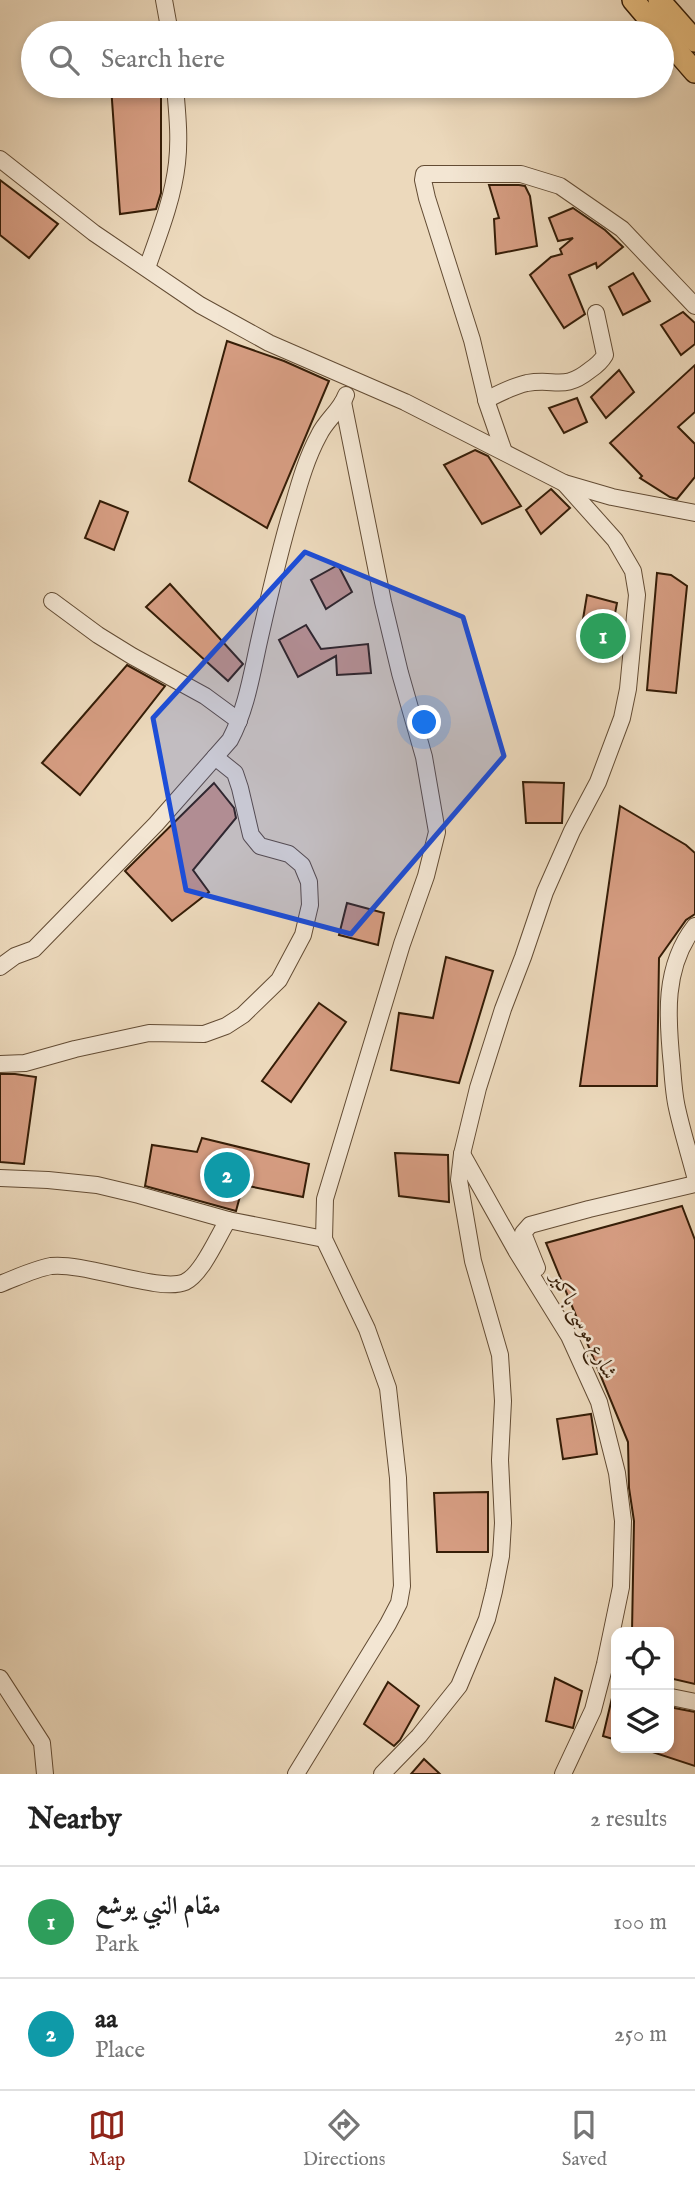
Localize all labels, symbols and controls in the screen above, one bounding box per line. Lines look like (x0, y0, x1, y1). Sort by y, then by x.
search box (21, 21, 674, 98)
icon: search (45, 41, 83, 79)
text: Search here (101, 43, 225, 76)
pin: 1 (580, 610, 626, 662)
your location (407, 705, 441, 739)
pin: 2 (204, 1149, 250, 1201)
street label: شارع موسى باكير (540, 1266, 623, 1386)
map controls (611, 1627, 674, 1753)
button: locate (611, 1627, 674, 1690)
button: layers (611, 1690, 674, 1753)
text: Nearby (28, 1801, 121, 1839)
text: 2 results (590, 1805, 667, 1834)
text: مقام النبي يوشع (95, 1890, 221, 1923)
text: 1 (47, 1908, 55, 1937)
text: 100 m (613, 1908, 667, 1937)
text: Park (95, 1930, 139, 1959)
text: aa (95, 2003, 117, 2036)
text: 2 (46, 2020, 56, 2049)
text: 250 m (614, 2020, 667, 2049)
text: Place (95, 2036, 145, 2065)
tab: Map (88, 2106, 126, 2172)
tab: Directions (303, 2106, 385, 2172)
tab: Saved (562, 2106, 607, 2172)

